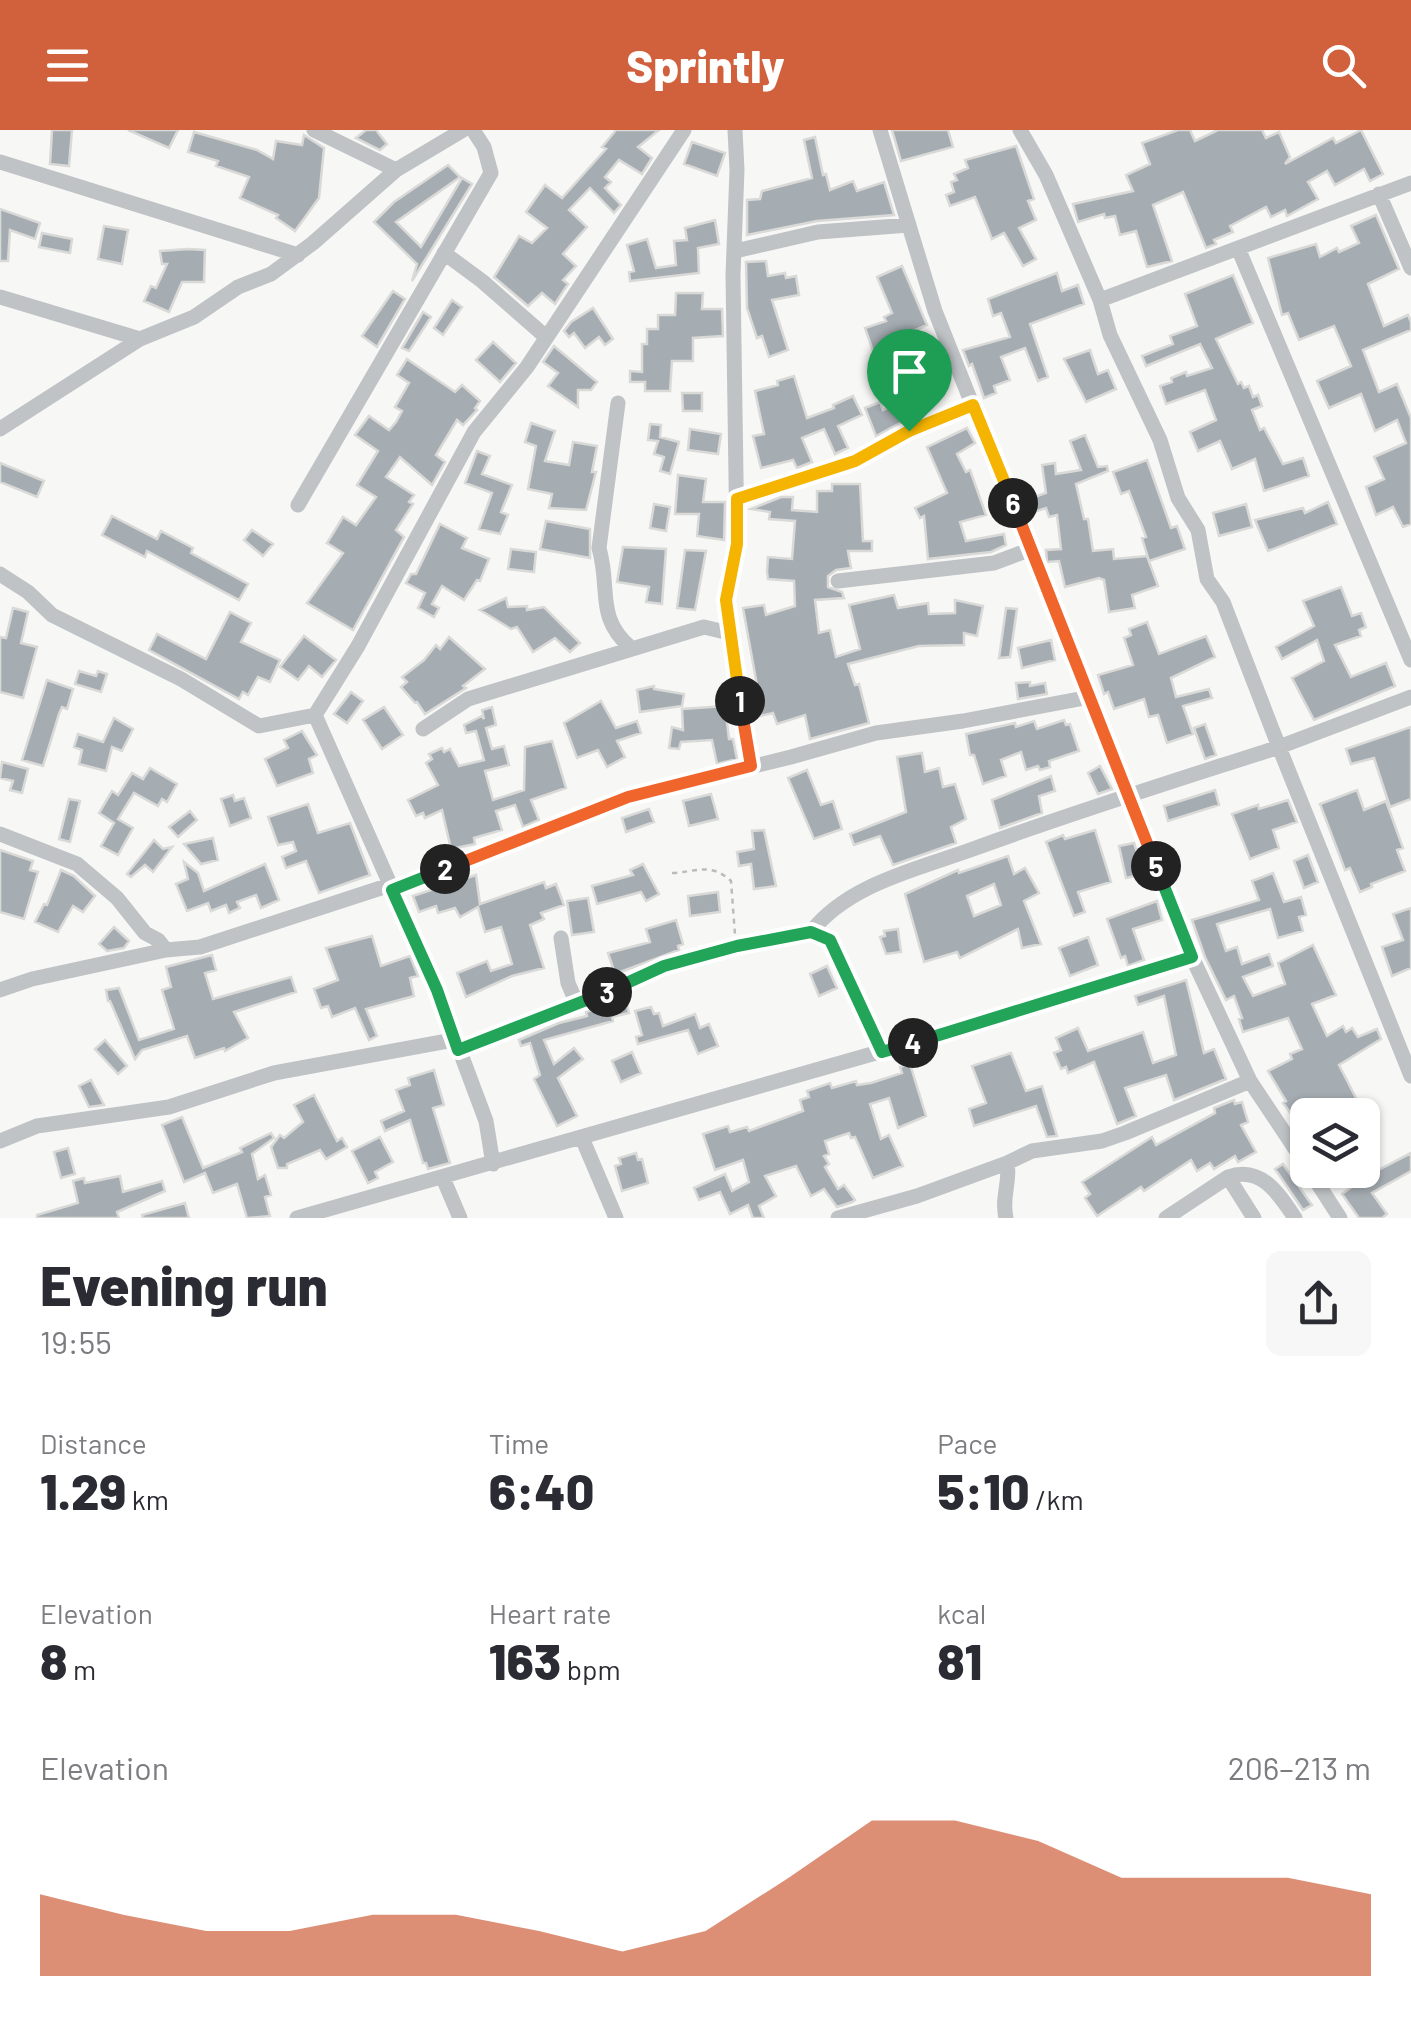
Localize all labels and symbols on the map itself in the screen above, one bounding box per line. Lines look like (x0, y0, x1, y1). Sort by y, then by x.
pin (867, 329, 952, 432)
pin: 6 (988, 478, 1038, 528)
pin: 1 (715, 676, 765, 726)
pin: 5 (1131, 841, 1181, 891)
pin: 2 (420, 844, 470, 894)
pin: 3 (582, 967, 632, 1017)
pin: 4 (888, 1018, 938, 1068)

